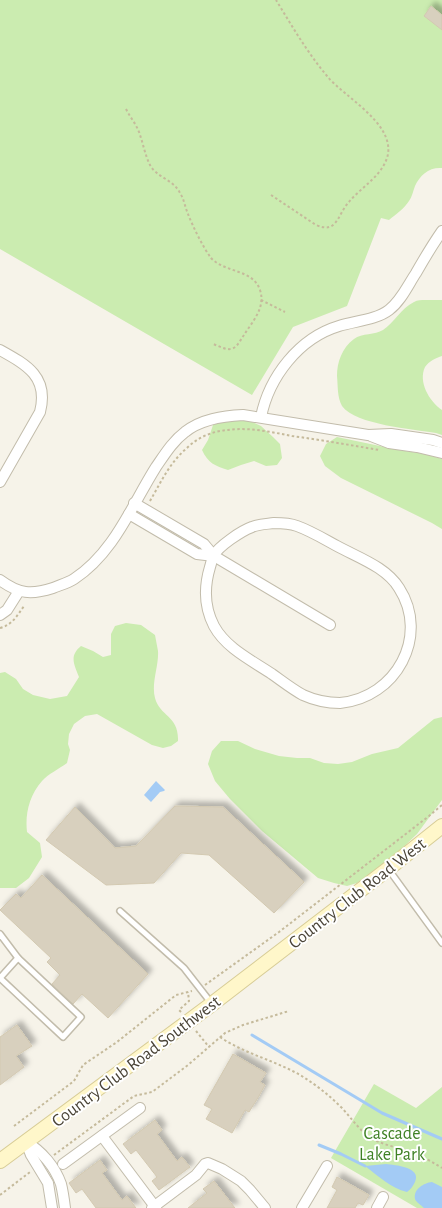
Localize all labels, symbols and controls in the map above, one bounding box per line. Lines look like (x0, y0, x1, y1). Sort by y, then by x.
street label: Country Club Road West (286, 835, 430, 953)
street label: Country Club Road Southwest (49, 992, 224, 1131)
park label: Cascade Lake Park (359, 1125, 426, 1164)

